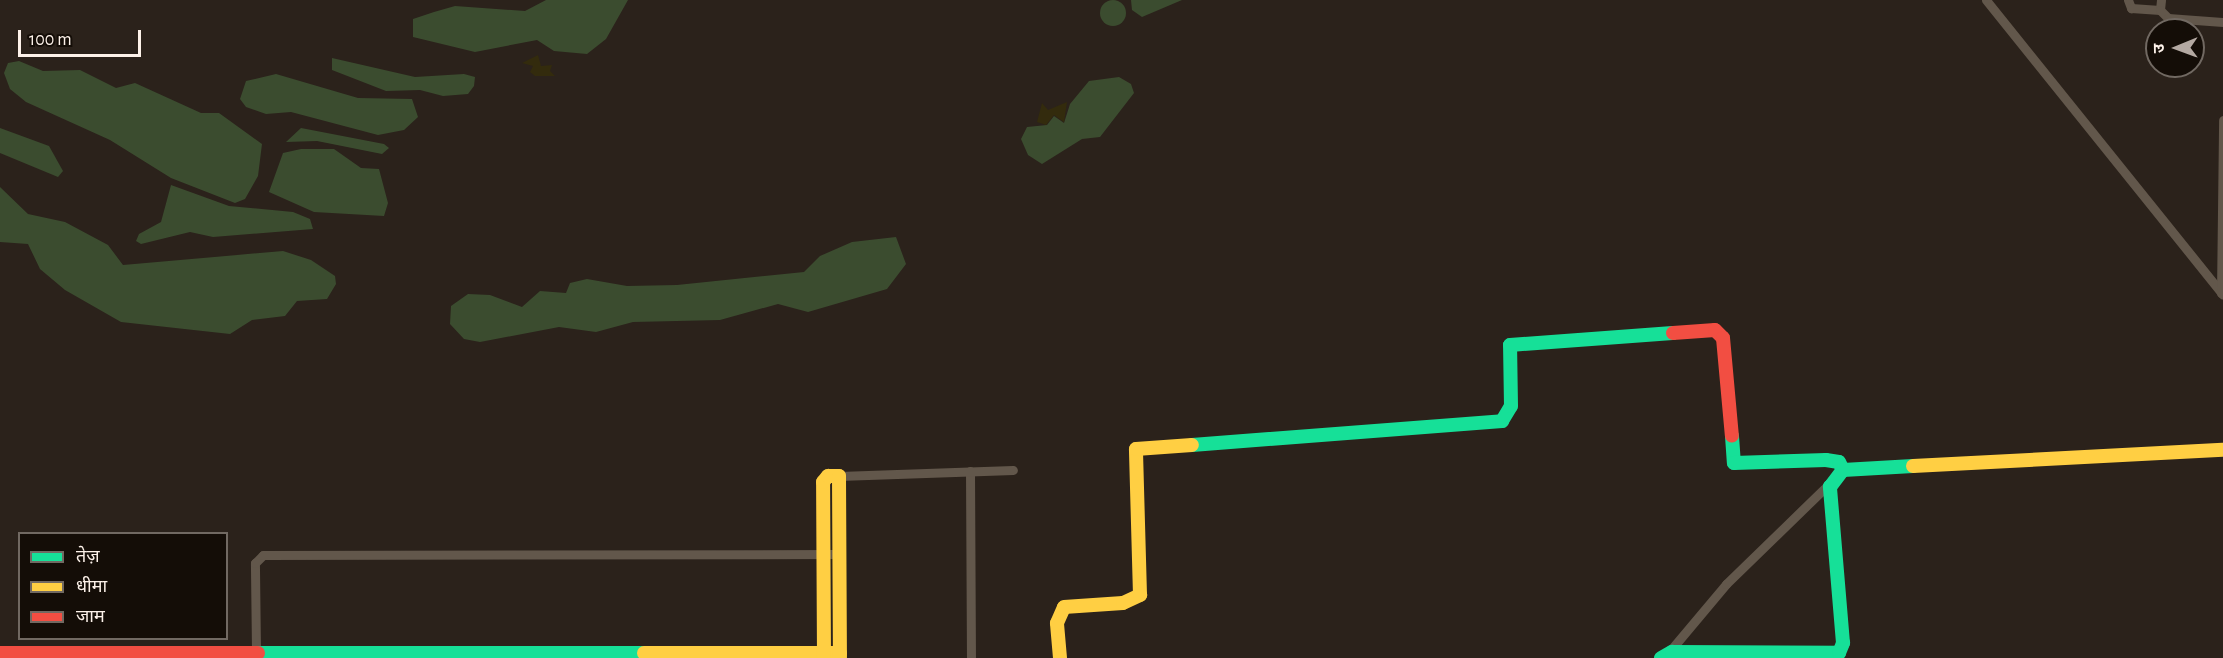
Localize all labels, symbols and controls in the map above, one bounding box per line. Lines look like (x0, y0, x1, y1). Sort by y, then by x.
scale bar (21, 18, 144, 56)
north arrow (2145, 18, 2205, 78)
text: 100 m (29, 31, 72, 49)
text: उ (2151, 43, 2167, 53)
legend (18, 532, 228, 640)
text: तेज़ (76, 548, 100, 566)
text: धीमा (76, 578, 107, 596)
text: जाम (76, 608, 105, 626)

